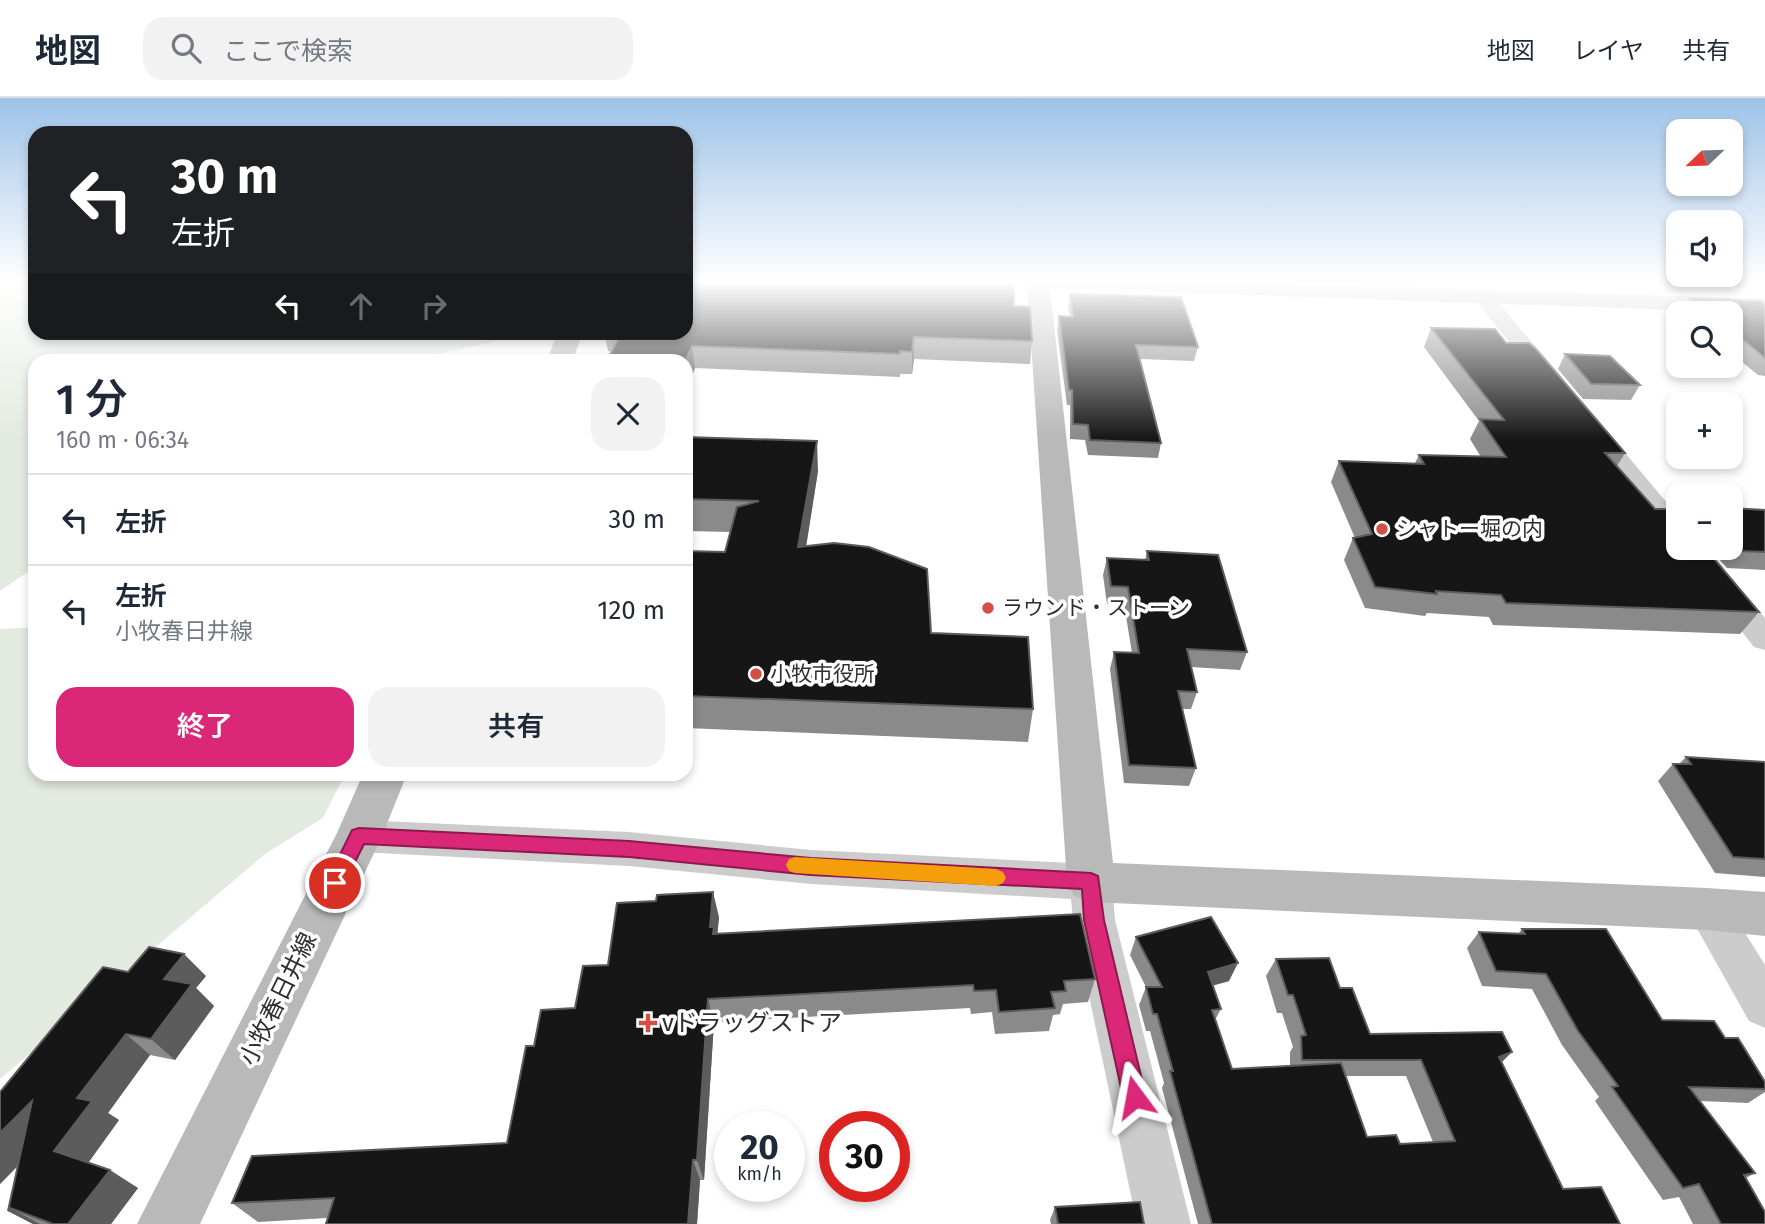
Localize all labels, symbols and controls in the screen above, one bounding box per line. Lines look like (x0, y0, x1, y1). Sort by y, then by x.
search box (143, 17, 633, 80)
icon: search (167, 29, 205, 67)
text: 地図 (35, 31, 101, 71)
text: ここで検索 (223, 36, 353, 67)
text: 地図 (1487, 37, 1535, 65)
text: レイヤ (1573, 37, 1644, 65)
text: 共有 (1682, 37, 1730, 65)
north arrow (1666, 119, 1743, 196)
map controls (1666, 119, 1743, 560)
text: 30 m (171, 147, 278, 206)
icon: left (56, 154, 147, 245)
button: sound (1666, 210, 1743, 287)
text: 左折 (171, 214, 235, 252)
icon: left (269, 287, 307, 325)
icon: ahead (342, 287, 380, 325)
icon: right (415, 287, 453, 325)
button: search (1666, 301, 1743, 378)
text: 1 分 (56, 375, 127, 425)
button: close (591, 377, 665, 451)
button: + (1666, 392, 1743, 469)
text: 160 m · 06:34 (56, 426, 189, 454)
button: − (1666, 483, 1743, 560)
icon: left (56, 501, 94, 539)
text: 30 m (608, 504, 665, 535)
text: 左折 (115, 507, 167, 538)
place label: シャトー堀の内 (1396, 516, 1543, 542)
marker: シャトー堀の内 (1374, 521, 1390, 537)
text: 左折 (115, 581, 167, 612)
icon: left (56, 592, 94, 630)
text: 120 m (597, 595, 665, 626)
place label: ラウンド・ストーン (1002, 595, 1190, 621)
marker: ラウンド・ストーン (980, 600, 996, 616)
text: 小牧春日井線 (115, 617, 253, 645)
place label: 小牧市役所 (770, 661, 875, 687)
marker: 小牧市役所 (748, 666, 764, 682)
button: 終了 (56, 687, 354, 767)
button: 共有 (368, 687, 665, 767)
pin (305, 853, 365, 913)
icon: arrive (316, 864, 354, 902)
street label: 小牧春日井線 (234, 928, 322, 1070)
place label: vドラッグストア (662, 1009, 842, 1037)
marker: vドラッグストア (640, 1015, 656, 1031)
position arrow (1098, 1060, 1172, 1134)
speed limit sign: 30 (819, 1111, 910, 1202)
text: 20 (740, 1126, 779, 1168)
text: km/h (737, 1163, 782, 1185)

